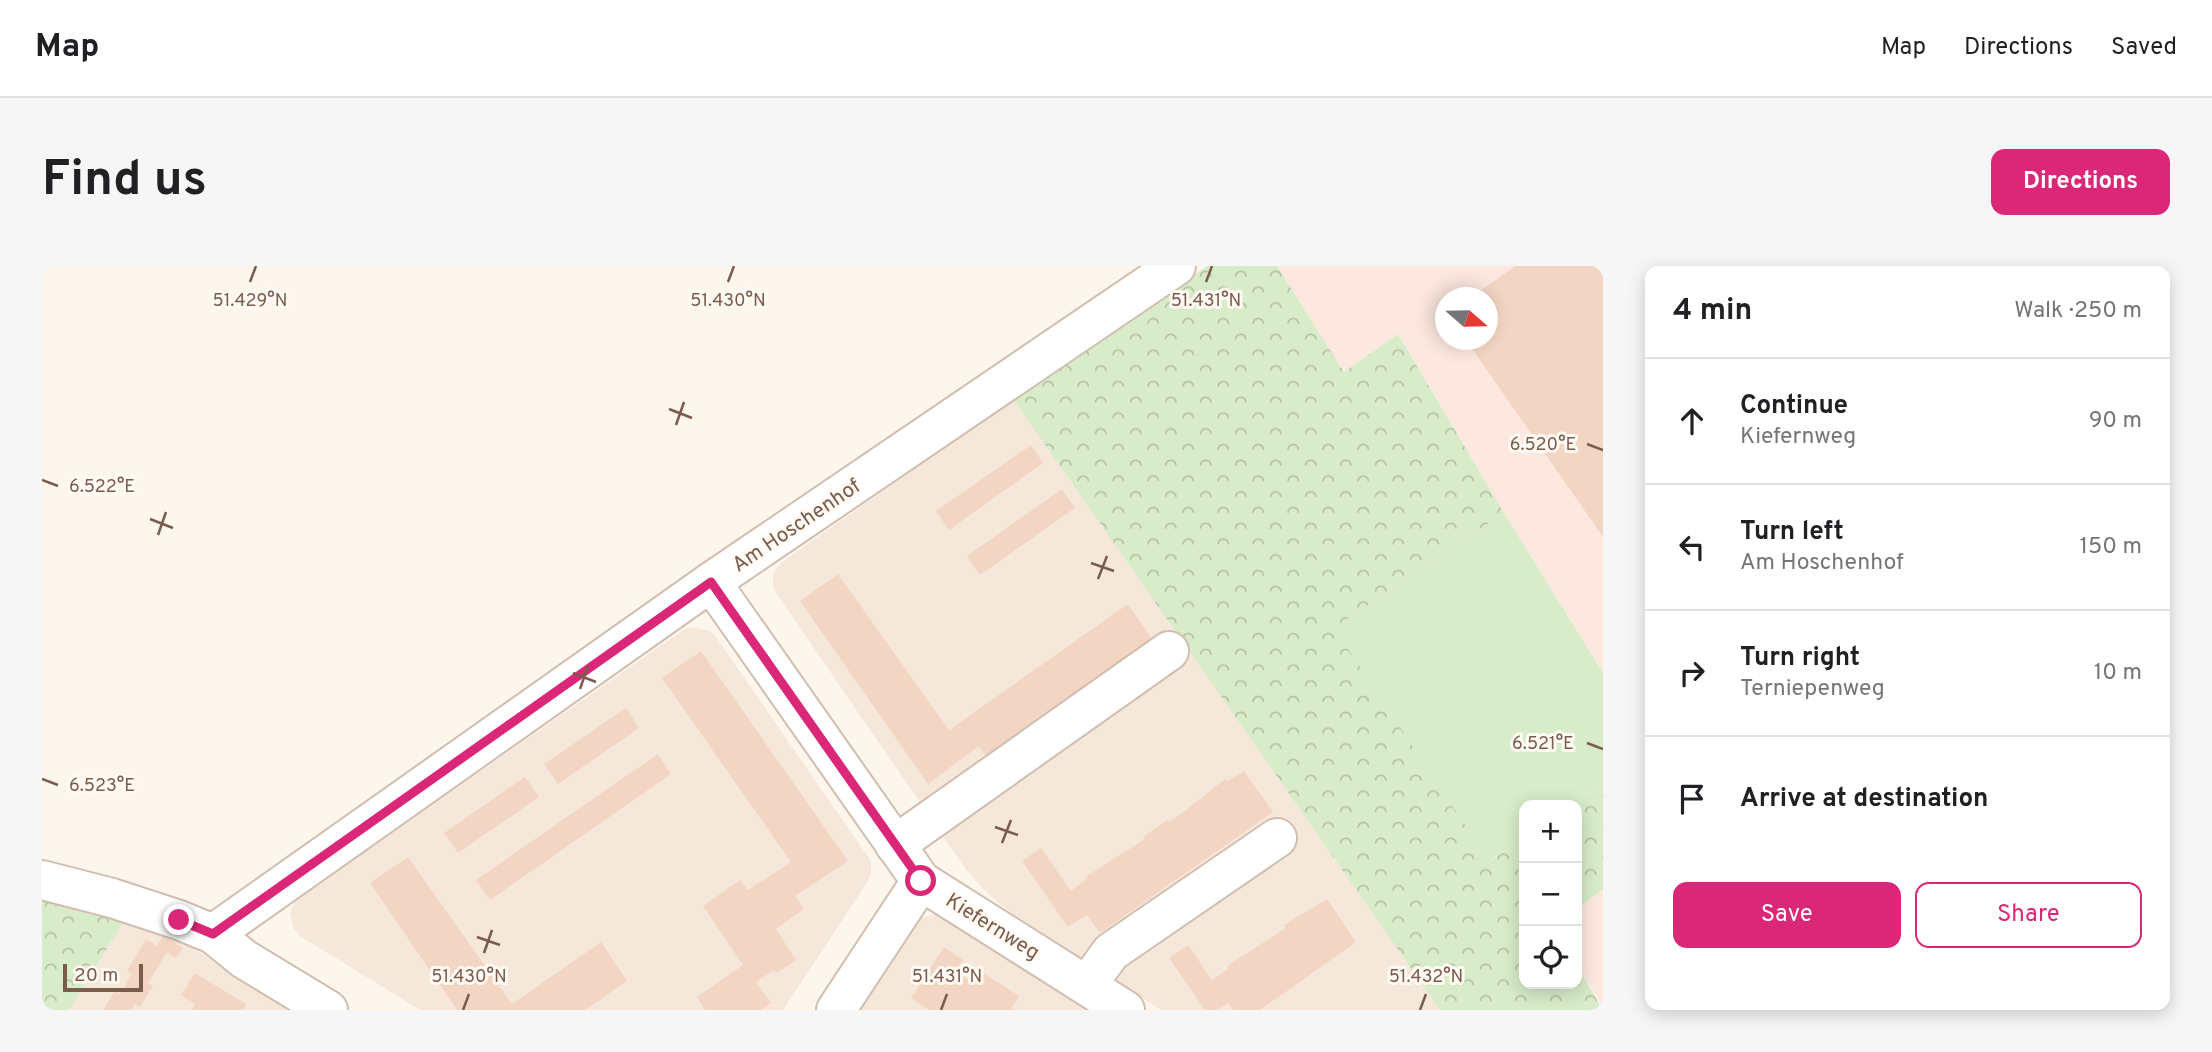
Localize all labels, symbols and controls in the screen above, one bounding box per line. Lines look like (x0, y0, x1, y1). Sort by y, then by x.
text: Map (35, 27, 99, 69)
text: Map (1881, 33, 1926, 63)
text: Directions (1964, 33, 2073, 63)
text: Saved (2111, 33, 2177, 63)
button: Directions (1991, 149, 2170, 215)
text: Find us (42, 151, 207, 213)
north arrow (1435, 287, 1498, 350)
text: 51.429°N (213, 290, 287, 313)
text: 51.430°N (690, 290, 766, 313)
text: 51.431°N (1171, 290, 1241, 313)
text: 4 min (1673, 293, 1752, 330)
text: Walk · 250 m (2014, 297, 2142, 326)
text: Continue (1740, 390, 1848, 423)
icon: ahead (1673, 402, 1711, 440)
text: 90 m (2089, 407, 2142, 436)
text: Kiefernweg (1740, 423, 1856, 452)
text: 6.520°E (1510, 434, 1576, 457)
street label: Am Hoschenhof (727, 473, 866, 579)
text: 6.522°E (69, 476, 135, 499)
text: Turn left (1740, 516, 1844, 549)
icon: left (1673, 528, 1711, 566)
text: 150 m (2080, 533, 2142, 562)
text: Am Hoschenhof (1740, 549, 1904, 578)
text: Turn right (1740, 642, 1860, 675)
icon: right (1673, 654, 1711, 692)
text: 10 m (2094, 659, 2142, 688)
text: Terniepenweg (1740, 675, 1885, 704)
text: 6.521°E (1512, 733, 1574, 756)
text: 6.523°E (69, 775, 135, 798)
icon: arrive (1673, 780, 1711, 818)
text: Arrive at destination (1740, 783, 1988, 816)
map controls (1519, 800, 1582, 989)
button: + (1519, 800, 1582, 863)
button: − (1519, 863, 1582, 926)
route start (905, 865, 936, 896)
button: Save (1673, 882, 1901, 948)
button: Share (1915, 882, 2142, 948)
street label: Kiefernweg (940, 888, 1044, 967)
route end (163, 904, 194, 935)
button: locate (1519, 926, 1582, 989)
scale bar (63, 961, 144, 993)
text: 20 m (74, 964, 118, 988)
text: 51.430°N (431, 966, 507, 989)
text: 51.431°N (912, 966, 982, 989)
text: 51.432°N (1389, 966, 1463, 989)

